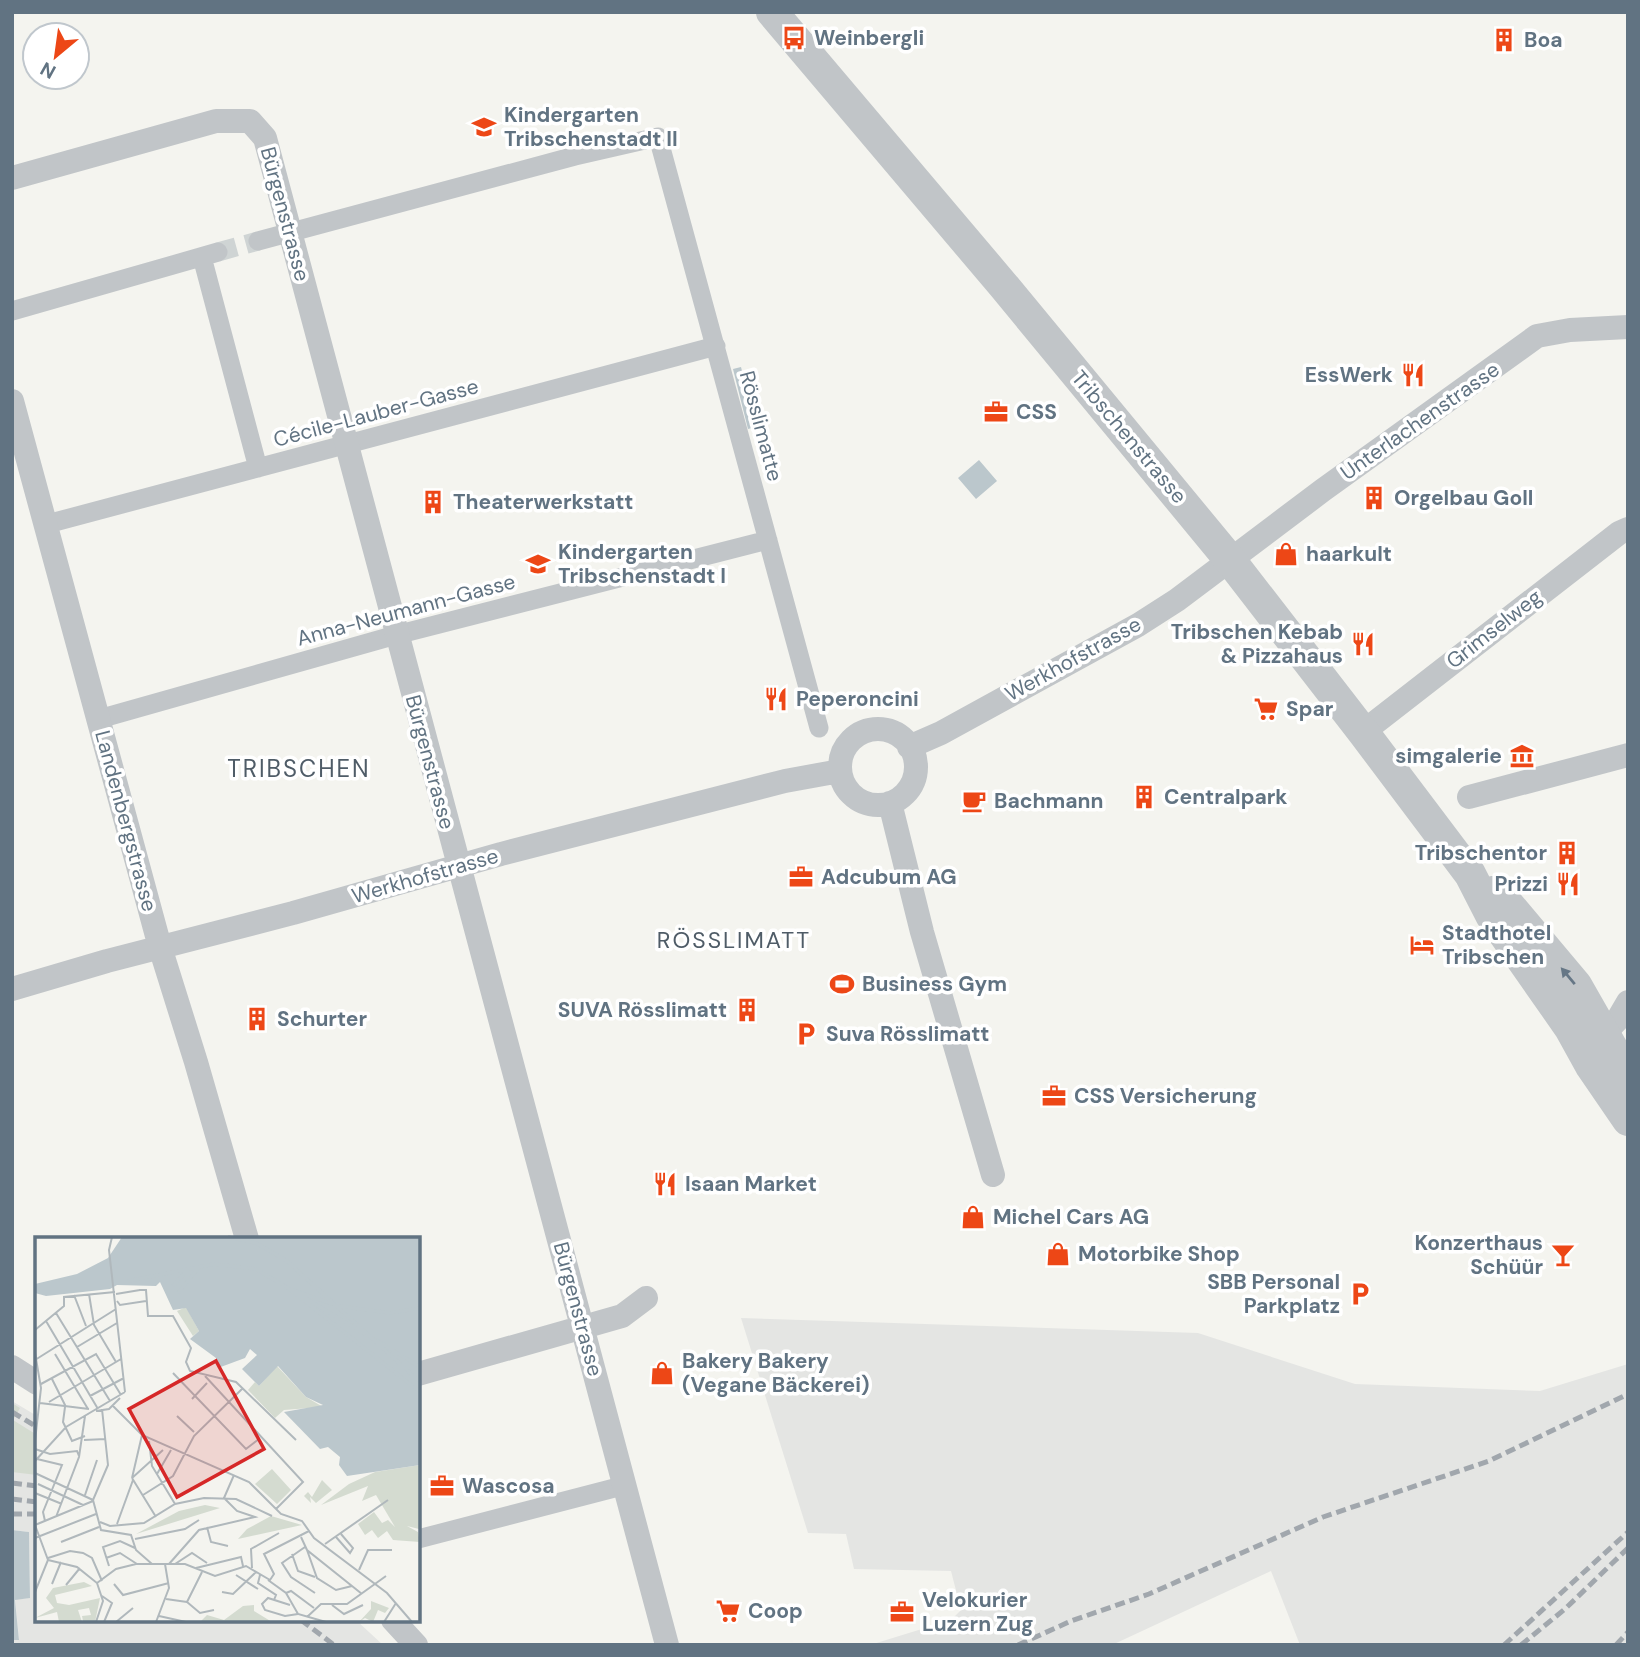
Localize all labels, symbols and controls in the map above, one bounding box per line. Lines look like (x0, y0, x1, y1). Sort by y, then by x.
north arrow (21, 21, 91, 91)
bus stop icon: Weinbergli (780, 24, 808, 52)
place label: Weinbergli (814, 24, 924, 52)
building icon: Boa (1490, 26, 1518, 54)
place label: Boa (1524, 26, 1563, 54)
text: N (36, 56, 60, 85)
place label: Kindergarten Tribschenstadt II (504, 101, 678, 153)
school or university icon: Kindergarten Tribschenstadt II (470, 113, 498, 141)
street label: Bürgenstrasse (254, 144, 316, 284)
street label: Unterlachenstrasse (1335, 356, 1505, 486)
place label: EssWerk (1305, 361, 1393, 389)
restaurant icon: EssWerk (1399, 361, 1427, 389)
street label: Tribschenstrasse (1065, 365, 1193, 510)
street label: Rösslimatte (733, 368, 789, 484)
street label: Cécile-Lauber-Gasse (270, 372, 482, 454)
office icon: CSS (982, 398, 1010, 426)
place label: CSS (1016, 398, 1057, 426)
building icon: Orgelbau Goll (1360, 484, 1388, 512)
place label: Orgelbau Goll (1394, 484, 1533, 512)
building icon: Theaterwerkstatt (419, 488, 447, 516)
place label: Theaterwerkstatt (453, 488, 633, 516)
place label: Kindergarten Tribschenstadt I (558, 538, 726, 590)
shop icon: haarkult (1272, 540, 1300, 568)
place label: haarkult (1306, 540, 1392, 568)
school or university icon: Kindergarten Tribschenstadt I (524, 550, 552, 578)
street label: Anna-Neumann-Gasse (294, 567, 518, 653)
street label: Grimselweg (1441, 583, 1548, 675)
street label: Werkhofstrasse (1000, 610, 1146, 708)
place label: Tribschen Kebab & Pizzahaus (1171, 618, 1343, 670)
restaurant icon: Tribschen Kebab & Pizzahaus (1349, 630, 1377, 658)
restaurant icon: Peperoncini (762, 685, 790, 713)
place label: Peperoncini (796, 685, 919, 713)
street label: Bürgenstrasse (399, 692, 461, 832)
supermarket icon: Spar (1252, 695, 1280, 723)
place label: Spar (1286, 695, 1334, 723)
street label: Landenbergstrasse (88, 727, 164, 915)
place label: simgalerie (1395, 742, 1502, 770)
museum icon: simgalerie (1508, 742, 1536, 770)
district label: TRIBSCHEN (227, 753, 371, 784)
building icon: Centralpark (1130, 783, 1158, 811)
place label: Centralpark (1164, 783, 1287, 811)
cafe icon: Bachmann (960, 787, 988, 815)
place label: Bachmann (994, 787, 1103, 815)
place label: Tribschentor (1415, 839, 1547, 867)
building icon: Tribschentor (1553, 839, 1581, 867)
street label: Werkhofstrasse (348, 842, 502, 910)
office icon: Adcubum AG (787, 863, 815, 891)
place label: Adcubum AG (821, 863, 957, 891)
place label: Prizzi (1494, 870, 1548, 898)
restaurant icon: Prizzi (1554, 870, 1582, 898)
place label: Stadthotel Tribschen (1442, 919, 1551, 971)
district label: RÖSSLIMATT (657, 925, 811, 955)
hotel icon: Stadthotel Tribschen (1408, 931, 1436, 959)
one-way arrow (1560, 967, 1575, 985)
sports icon: Business Gym (828, 970, 856, 998)
place label: Business Gym (862, 970, 1007, 998)
place label: SUVA Rösslimatt (558, 996, 727, 1024)
building icon: SUVA Rösslimatt (733, 996, 761, 1024)
building icon: Schurter (243, 1005, 271, 1033)
place label: Schurter (277, 1005, 367, 1033)
parking icon: Suva Rösslimatt (792, 1020, 820, 1048)
place label: Suva Rösslimatt (826, 1020, 989, 1048)
office icon: CSS Versicherung (1040, 1082, 1068, 1110)
place label: CSS Versicherung (1074, 1082, 1257, 1110)
restaurant icon: Isaan Market (651, 1170, 679, 1198)
place label: Isaan Market (685, 1170, 817, 1198)
shop icon: Michel Cars AG (959, 1203, 987, 1231)
place label: Michel Cars AG (993, 1203, 1149, 1231)
place label: Konzerthaus Schüür (1414, 1229, 1543, 1281)
inset map (35, 1237, 420, 1622)
street label: Bürgenstrasse (547, 1239, 609, 1379)
shop icon: Motorbike Shop (1044, 1240, 1072, 1268)
place label: Motorbike Shop (1078, 1240, 1240, 1268)
bar icon: Konzerthaus Schüür (1549, 1241, 1577, 1269)
place label: SBB Personal Parkplatz (1207, 1268, 1340, 1320)
parking icon: SBB Personal Parkplatz (1346, 1280, 1374, 1308)
place label: Bakery Bakery (Vegane Bäckerei) (682, 1347, 869, 1399)
shop icon: Bakery Bakery (Vegane Bäckerei) (648, 1359, 676, 1387)
office icon: Wascosa (428, 1472, 456, 1500)
place label: Wascosa (462, 1472, 555, 1500)
place label: Velokurier Luzern Zug (922, 1586, 1034, 1638)
supermarket icon: Coop (714, 1597, 742, 1625)
place label: Coop (748, 1597, 803, 1625)
office icon: Velokurier Luzern Zug (888, 1598, 916, 1626)

